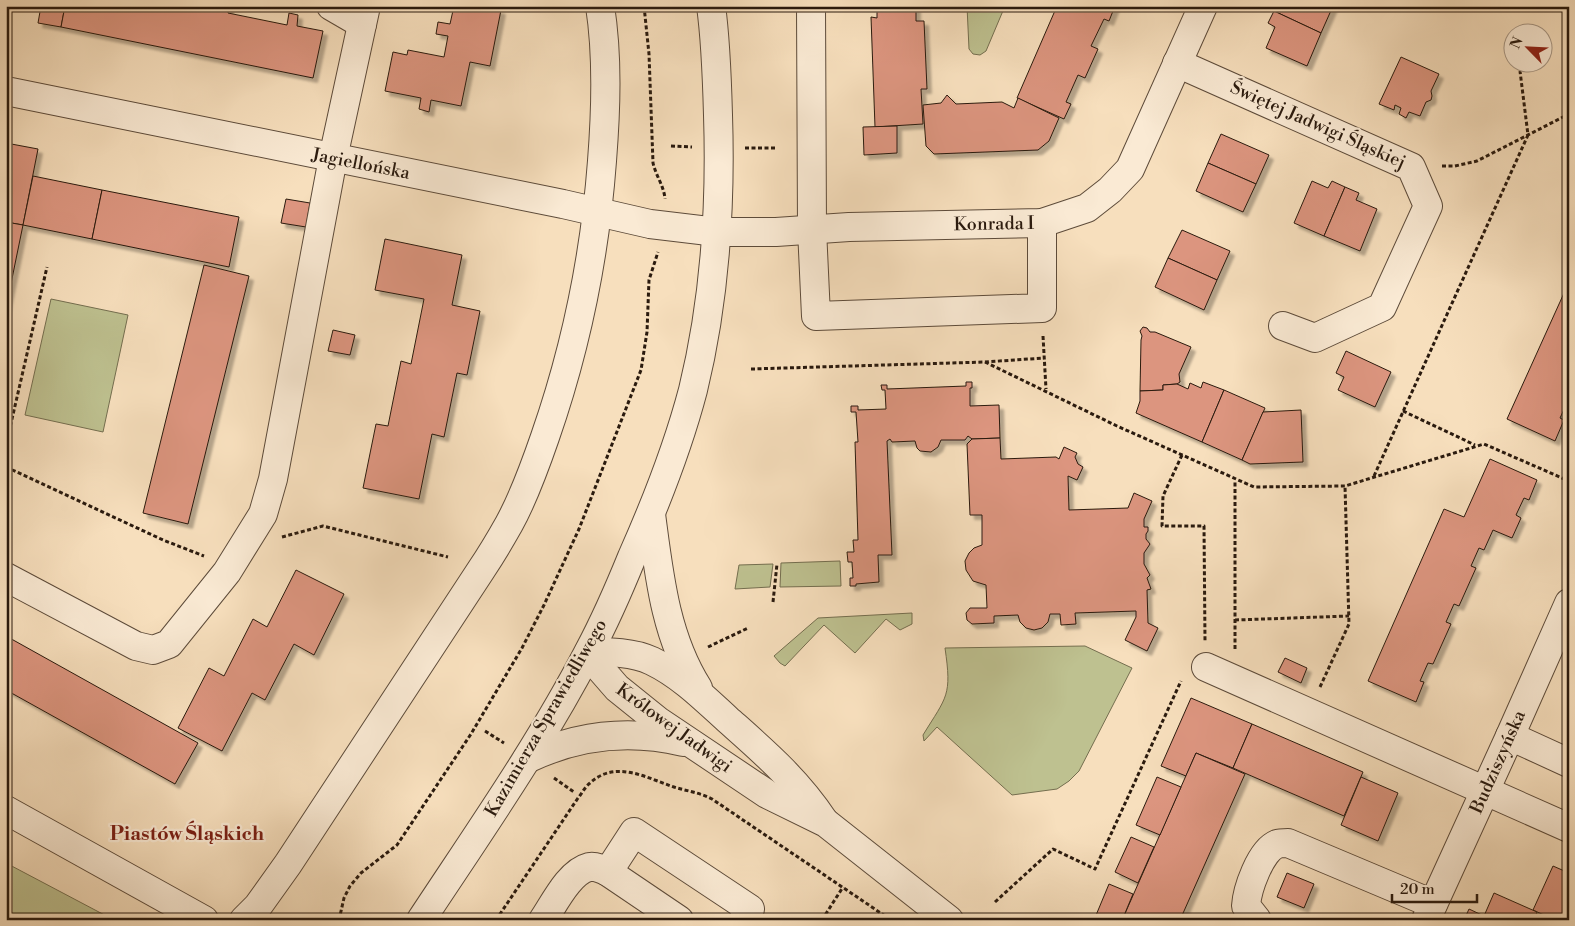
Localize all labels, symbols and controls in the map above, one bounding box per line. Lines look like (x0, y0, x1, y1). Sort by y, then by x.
north arrow (1502, 22, 1552, 72)
text: N (1507, 34, 1528, 52)
street label: Świętej Jadwigi Śląskiej (1227, 76, 1409, 174)
street label: Jagiellońska (309, 143, 413, 185)
street label: Konrada I (954, 212, 1035, 236)
street label: Kazimierza Sprawiedliwego (480, 615, 612, 821)
street label: Królowej Jadwigi (612, 678, 737, 778)
street label: Budziszyńska (1465, 706, 1531, 818)
district label: Piastów Śląskich (110, 820, 265, 847)
scale bar (1392, 871, 1478, 903)
text: 20 m (1400, 880, 1435, 899)

